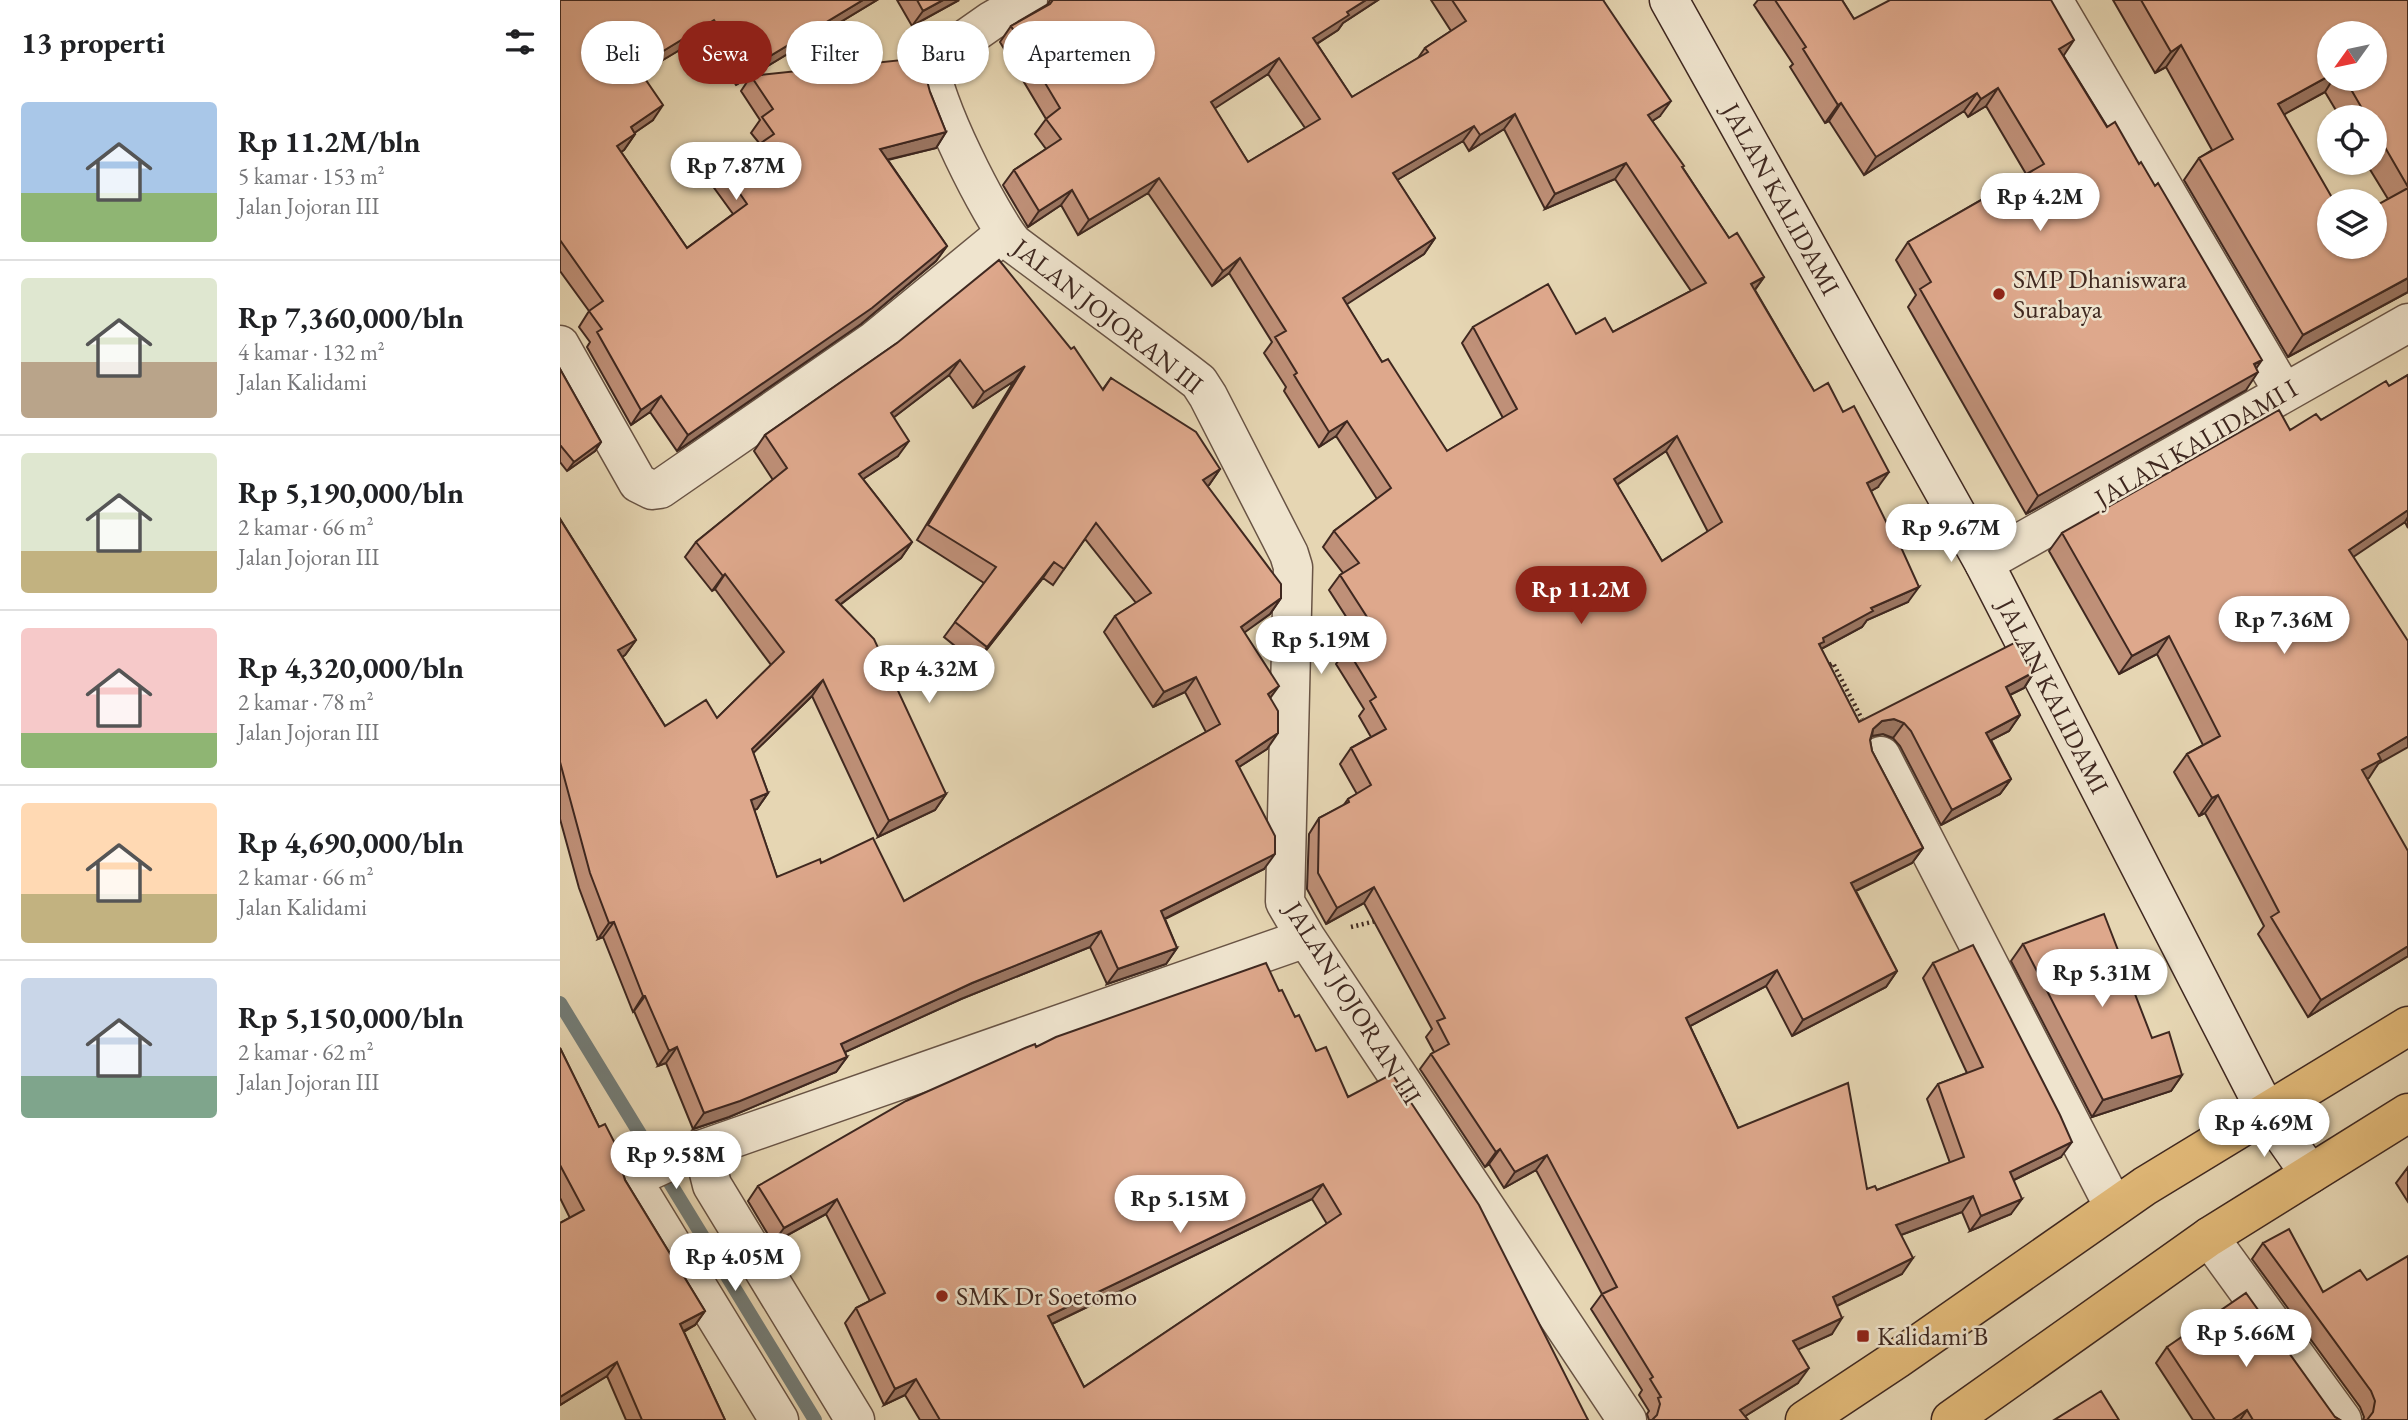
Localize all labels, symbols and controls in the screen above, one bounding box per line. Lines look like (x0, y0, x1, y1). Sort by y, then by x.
chip: Beli (581, 21, 664, 84)
chip: Sewa (678, 21, 772, 84)
chip: Filter (786, 21, 883, 84)
chip: Baru (897, 21, 989, 84)
chip: Apartemen (1003, 21, 1155, 84)
north arrow (2317, 21, 2387, 91)
map controls (2317, 21, 2387, 259)
text: 13 properti (21, 23, 165, 62)
icon: filters (501, 23, 539, 61)
street label: JALAN KALIDAMI (1713, 95, 1848, 301)
button: locate (2317, 105, 2387, 175)
text: Rp 11.2M/bln (238, 122, 421, 161)
icon: home (77, 130, 161, 214)
pin: Rp 7.87M (664, 142, 808, 202)
text: Rp 7.87M (687, 150, 785, 180)
text: 5 kamar · 153 m² (238, 161, 385, 191)
pin: Rp 4.2M (1975, 174, 2105, 233)
text: Rp 4.2M (1997, 181, 2083, 211)
button: layers (2317, 189, 2387, 259)
text: Jalan Jojoran III (238, 191, 379, 221)
street label: JALAN JOJORAN III (1004, 230, 1210, 401)
place label: SMP Dhaniswara Surabaya (2013, 262, 2187, 326)
marker: SMP Dhaniswara Surabaya (1991, 286, 2007, 302)
text: Rp 7,360,000/bln (238, 298, 464, 337)
icon: home (77, 306, 161, 390)
text: 4 kamar · 132 m² (238, 337, 385, 367)
text: Jalan Kalidami (238, 367, 367, 397)
street label: JALAN KALIDAMI I (2087, 371, 2304, 516)
text: Rp 5,190,000/bln (238, 473, 464, 512)
icon: home (77, 481, 161, 565)
pin: Rp 9.67M (1879, 504, 2023, 564)
text: 2 kamar · 66 m² (238, 512, 374, 542)
text: Rp 9.67M (1902, 512, 2000, 542)
text: Jalan Jojoran III (238, 542, 379, 572)
pin: Rp 11.2M (1509, 566, 1653, 626)
text: Rp 11.2M (1532, 574, 1630, 604)
street label: JALAN KALIDAMI (1988, 591, 2117, 799)
pin: Rp 7.36M (2212, 596, 2356, 656)
text: Rp 7.36M (2235, 604, 2333, 634)
pin: Rp 5.19M (1249, 616, 1393, 676)
text: Rp 5.19M (1272, 624, 1370, 654)
pin: Rp 4.32M (857, 646, 1001, 705)
text: Rp 4,320,000/bln (238, 648, 464, 687)
text: Rp 4.32M (880, 653, 978, 683)
icon: home (77, 656, 161, 740)
text: 2 kamar · 78 m² (238, 687, 374, 717)
text: Jalan Jojoran III (238, 717, 379, 747)
text: Rp 4,690,000/bln (238, 823, 464, 862)
icon: home (77, 831, 161, 915)
text: 2 kamar · 66 m² (238, 862, 374, 892)
text: Jalan Kalidami (238, 892, 367, 922)
street label: JALAN JOJORAN III (1276, 893, 1429, 1111)
pin: Rp 5.31M (2030, 950, 2174, 1009)
text: Rp 5.31M (2053, 957, 2151, 987)
text: Rp 5,150,000/bln (238, 998, 464, 1037)
icon: home (77, 1006, 161, 1090)
text: 2 kamar · 62 m² (238, 1037, 374, 1067)
text: Jalan Jojoran III (238, 1067, 379, 1097)
pin: Rp 4.69M (2192, 1100, 2336, 1159)
text: Rp 4.69M (2215, 1107, 2313, 1137)
pin: Rp 9.58M (604, 1132, 748, 1191)
text: Rp 9.58M (627, 1139, 725, 1169)
pin: Rp 5.15M (1108, 1176, 1252, 1235)
text: Rp 5.15M (1131, 1183, 1229, 1213)
pin: Rp 4.05M (663, 1234, 807, 1293)
text: Rp 4.05M (686, 1241, 784, 1271)
place label: SMK Dr Soetomo (956, 1279, 1137, 1313)
marker: SMK Dr Soetomo (934, 1288, 950, 1304)
pin: Rp 5.66M (2174, 1310, 2318, 1369)
text: Rp 5.66M (2197, 1317, 2295, 1347)
place label: Kalidami B (1877, 1319, 1988, 1353)
marker: Kalidami B (1855, 1328, 1871, 1344)

